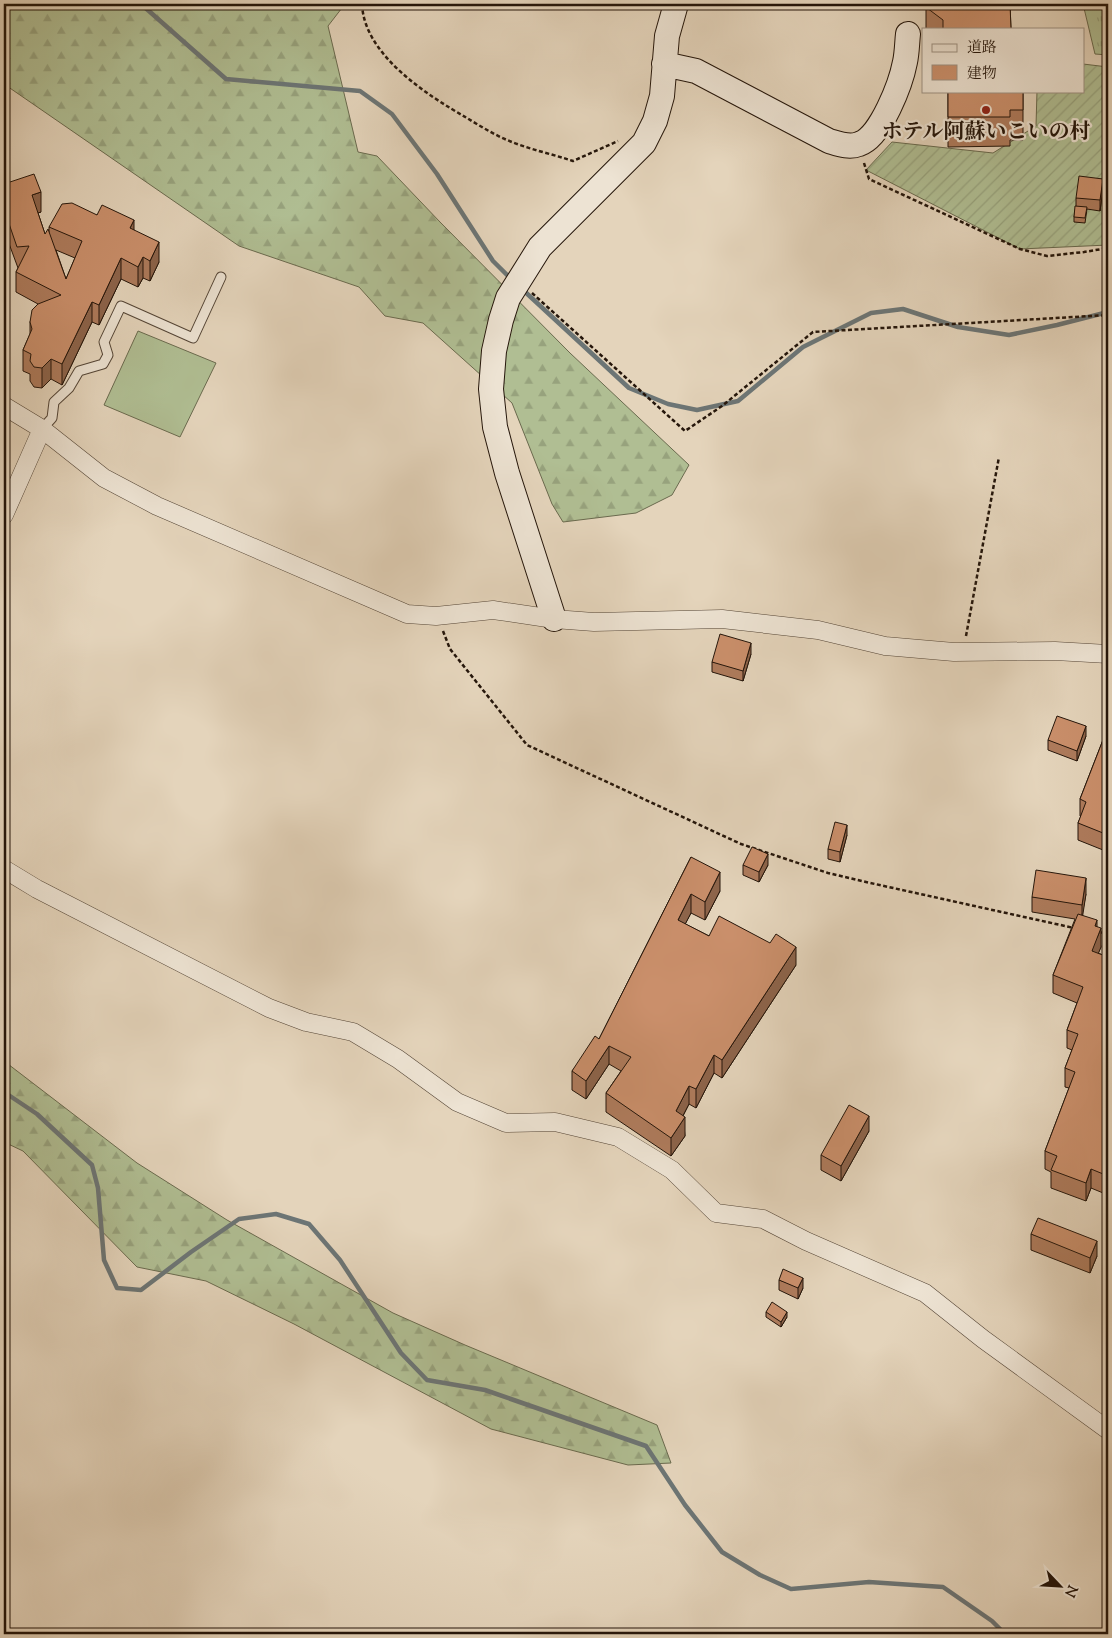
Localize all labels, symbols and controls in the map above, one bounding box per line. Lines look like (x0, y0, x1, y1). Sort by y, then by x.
legend (922, 28, 1084, 92)
text: 道路 (967, 38, 997, 59)
text: 建物 (967, 64, 997, 85)
marker: ホテル阿蘇いこいの村 (980, 104, 992, 116)
place label: ホテル阿蘇いこいの村 (882, 118, 1090, 148)
north arrow (1034, 1560, 1084, 1610)
text: N (1059, 1581, 1081, 1600)

